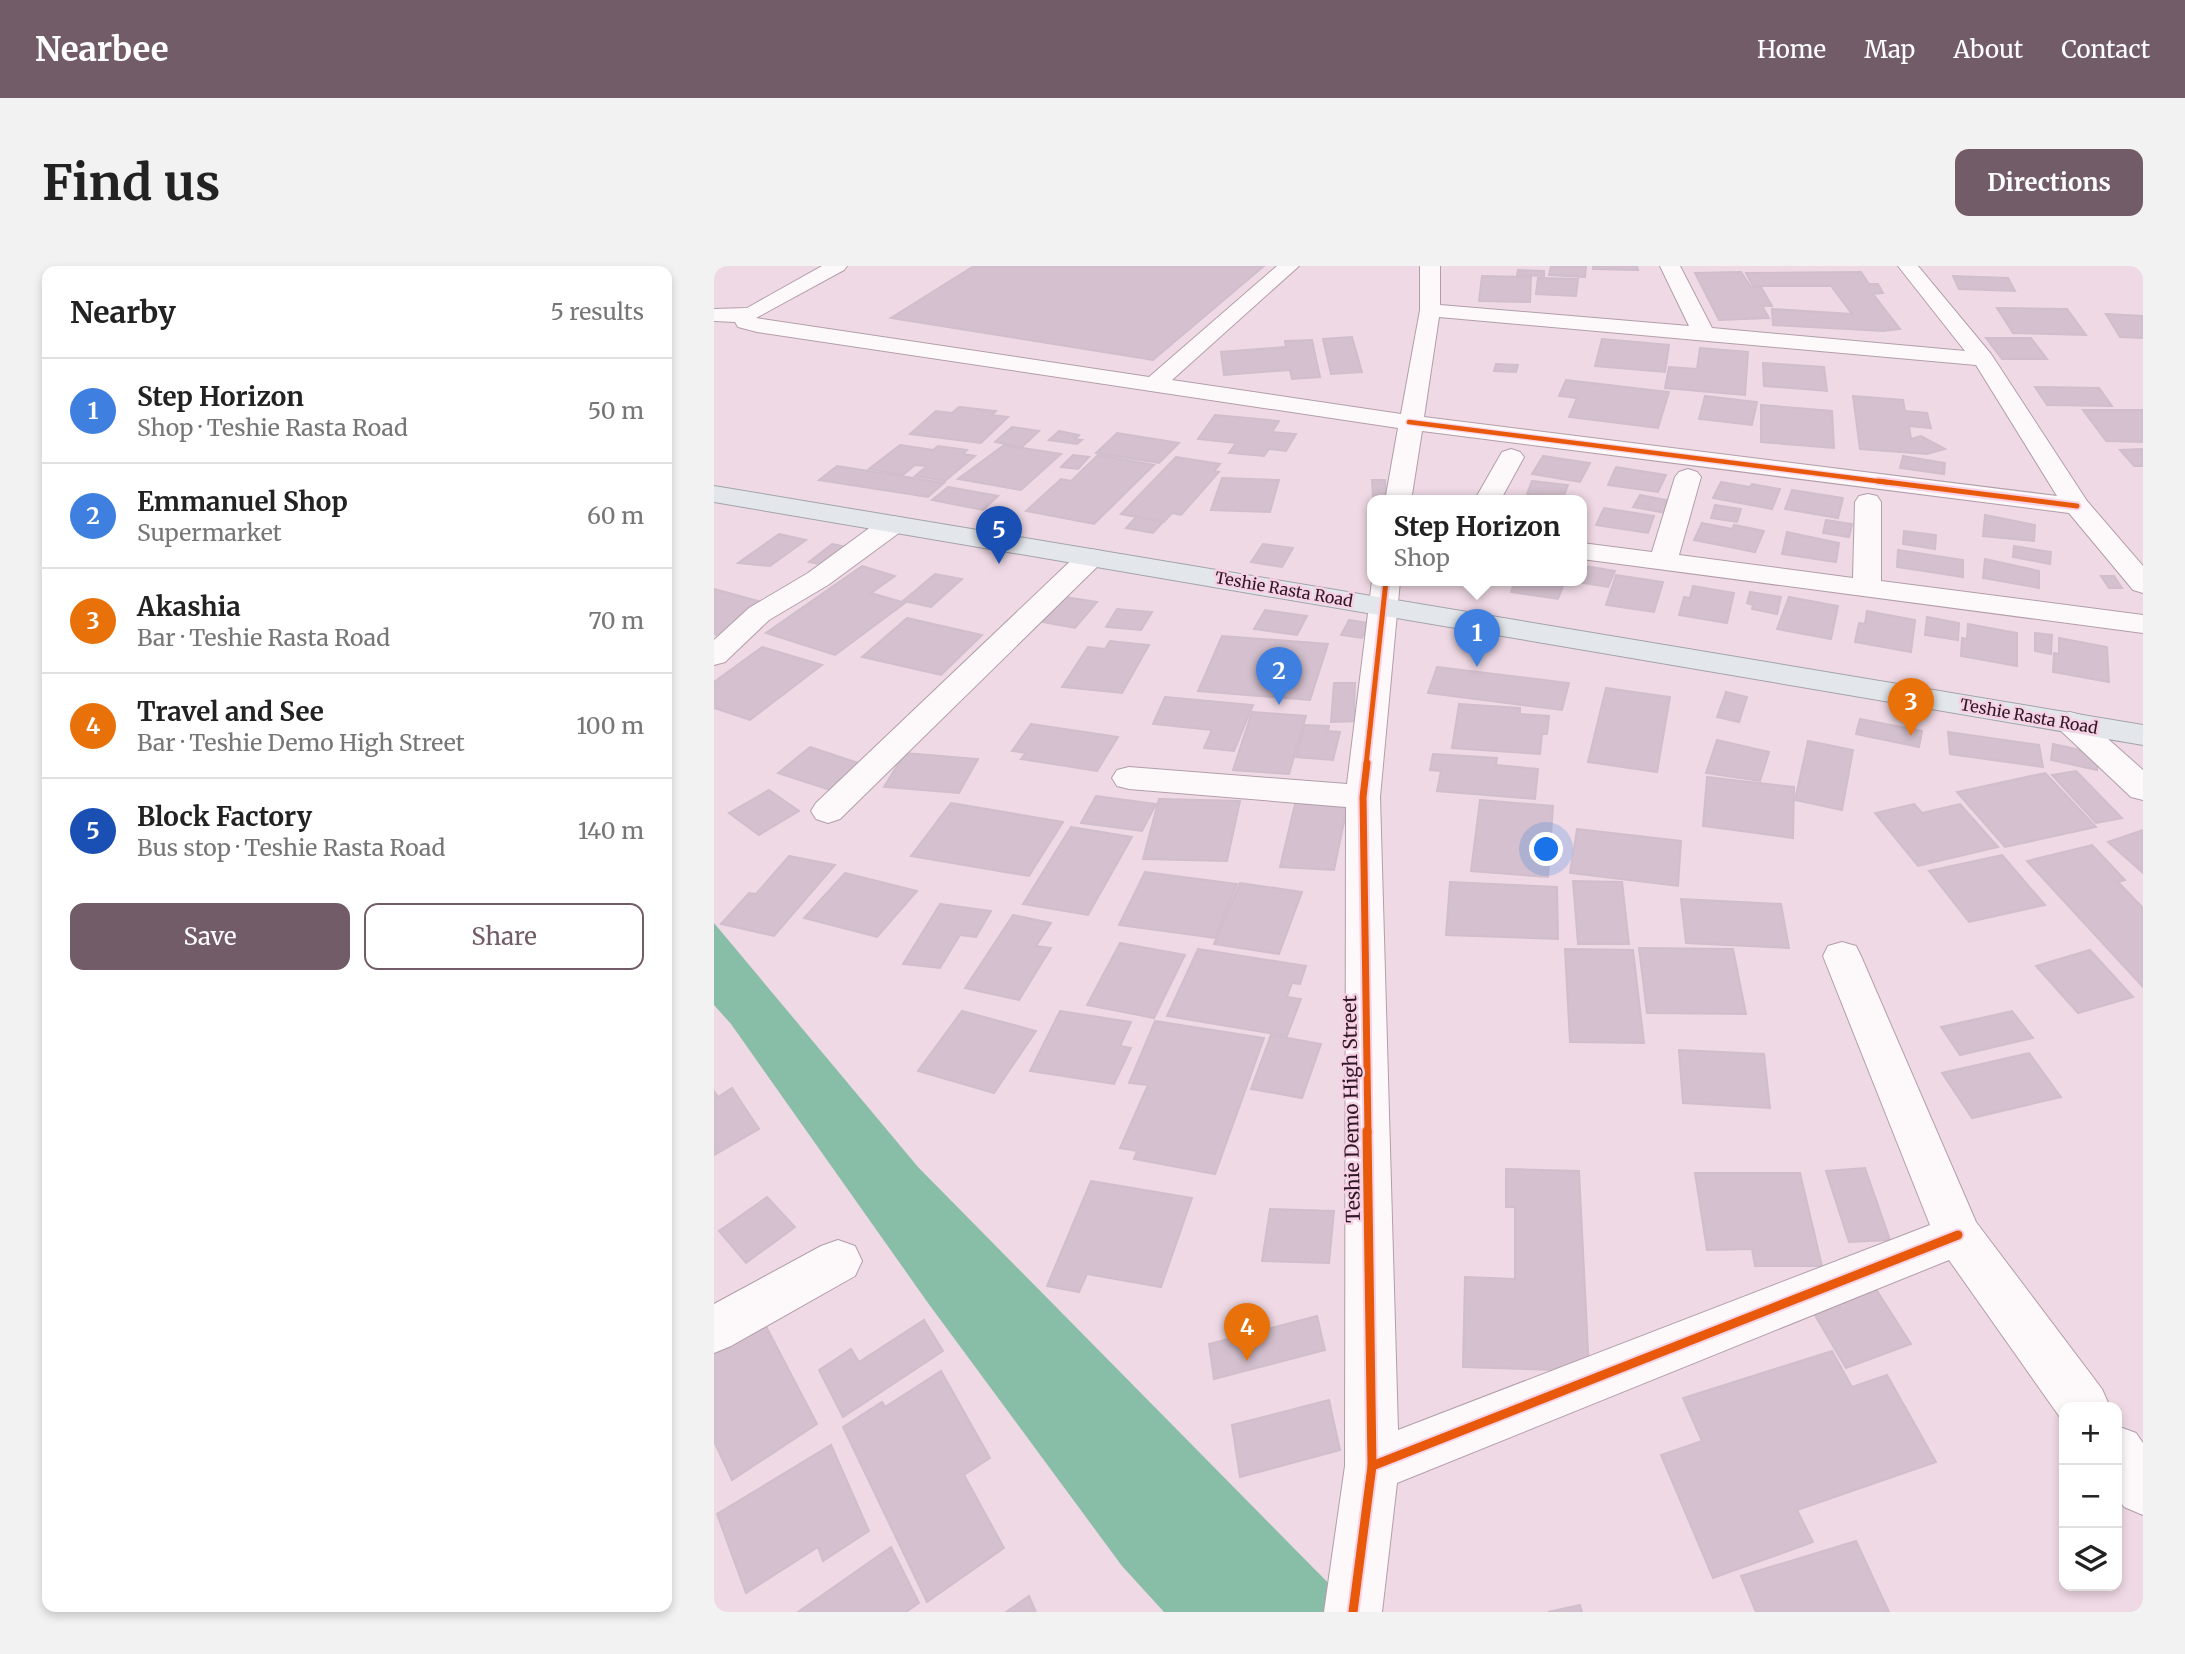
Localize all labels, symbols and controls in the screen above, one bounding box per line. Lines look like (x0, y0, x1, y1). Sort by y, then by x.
text: Nearbee (35, 29, 169, 70)
text: Home (1757, 34, 1826, 65)
text: Map (1864, 34, 1915, 65)
text: About (1953, 34, 2023, 65)
text: Contact (2061, 34, 2150, 65)
button: Directions (1955, 149, 2143, 216)
text: Find us (42, 152, 220, 213)
text: Nearby (70, 293, 176, 331)
text: 5 results (550, 297, 644, 326)
text: Step Horizon (137, 380, 304, 413)
text: 1 (88, 396, 98, 425)
text: 50 m (588, 396, 644, 425)
text: Shop · Teshie Rasta Road (137, 413, 408, 442)
text: Emmanuel Shop (137, 485, 348, 518)
popup (1367, 495, 1587, 586)
text: 2 (86, 501, 100, 530)
text: 60 m (587, 501, 644, 530)
pin: 5 (976, 506, 1022, 564)
text: Step Horizon (1394, 510, 1560, 543)
text: Supermarket (137, 518, 282, 547)
text: Shop (1394, 543, 1450, 572)
street label: Teshie Rasta Road (1213, 567, 1355, 611)
text: Akashia (137, 590, 241, 623)
text: 3 (86, 606, 100, 635)
text: 70 m (588, 606, 644, 635)
pin: 1 (1454, 609, 1500, 667)
text: Bar · Teshie Rasta Road (137, 623, 390, 652)
pin: 2 (1256, 647, 1302, 705)
pin: 3 (1888, 678, 1934, 736)
street label: Teshie Rasta Road (1958, 694, 2100, 738)
text: Travel and See (137, 695, 324, 728)
text: 4 (86, 711, 100, 740)
text: 100 m (576, 711, 644, 740)
text: Bar · Teshie Demo High Street (137, 728, 465, 757)
text: Block Factory (137, 800, 312, 833)
text: 5 (86, 816, 100, 845)
text: 140 m (578, 816, 644, 845)
your location (1529, 832, 1563, 866)
text: Bus stop · Teshie Rasta Road (137, 833, 445, 862)
button: Save (70, 903, 350, 970)
button: Share (364, 903, 644, 970)
street label: Teshie Demo High Street (1337, 994, 1365, 1223)
pin: 4 (1224, 1303, 1270, 1361)
map controls (2059, 1402, 2122, 1591)
button: + (2059, 1402, 2122, 1465)
button: − (2059, 1465, 2122, 1528)
button: layers (2059, 1528, 2122, 1591)

